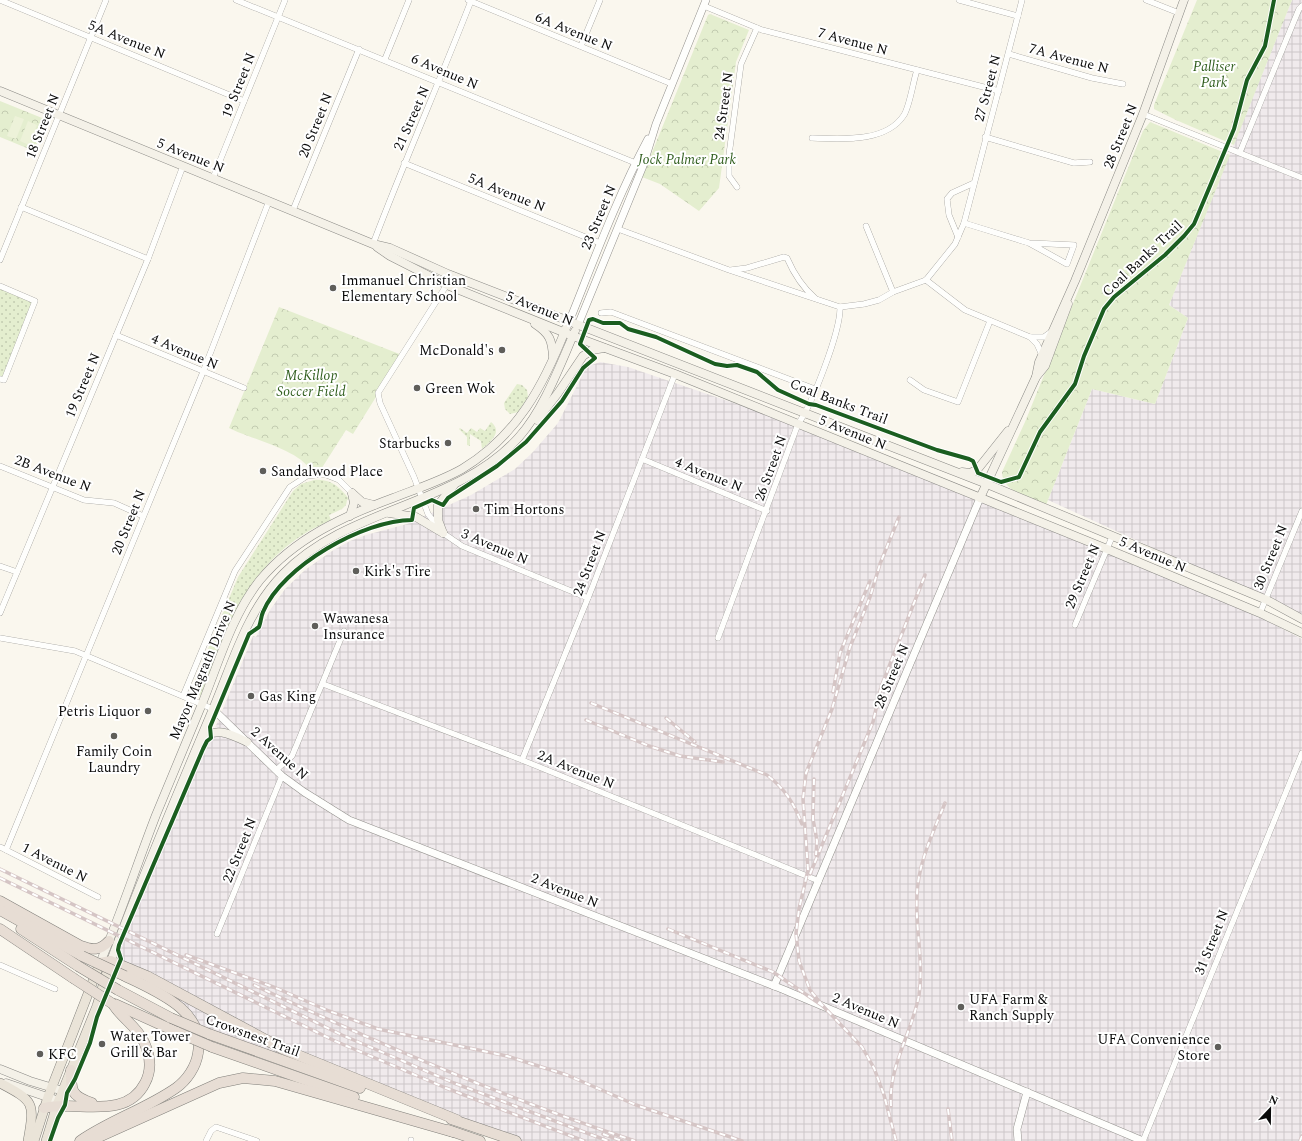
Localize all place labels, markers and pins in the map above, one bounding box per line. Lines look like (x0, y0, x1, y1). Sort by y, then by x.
place label: Immanuel Christian Elementary School (341, 270, 466, 307)
marker: Immanuel Christian Elementary School (328, 283, 338, 293)
place label: McDonald's (419, 340, 494, 361)
marker: McDonald's (497, 345, 507, 355)
place label: Green Wok (425, 378, 496, 399)
marker: Green Wok (412, 383, 422, 393)
place label: Starbucks (379, 433, 440, 454)
marker: Starbucks (443, 438, 453, 448)
place label: Sandalwood Place (271, 461, 383, 482)
marker: Sandalwood Place (258, 466, 268, 476)
place label: Tim Hortons (484, 499, 565, 520)
marker: Tim Hortons (471, 504, 481, 514)
place label: Kirk's Tire (364, 561, 431, 582)
marker: Kirk's Tire (351, 566, 361, 576)
place label: Wawanesa Insurance (323, 608, 389, 645)
marker: Wawanesa Insurance (310, 621, 320, 631)
place label: Gas King (259, 686, 316, 707)
marker: Gas King (246, 691, 256, 701)
place label: Petris Liquor (58, 701, 140, 722)
marker: Petris Liquor (143, 706, 153, 716)
marker: Family Coin Laundry (109, 731, 119, 741)
place label: Family Coin Laundry (76, 741, 152, 778)
place label: UFA Farm & Ranch Supply (969, 989, 1055, 1026)
marker: UFA Farm & Ranch Supply (956, 1002, 966, 1012)
place label: Water Tower Grill & Bar (110, 1026, 191, 1063)
place label: UFA Convenience Store (1097, 1029, 1210, 1066)
marker: Water Tower Grill & Bar (97, 1039, 107, 1049)
marker: UFA Convenience Store (1213, 1042, 1223, 1052)
place label: KFC (48, 1044, 77, 1065)
marker: KFC (35, 1049, 45, 1059)

